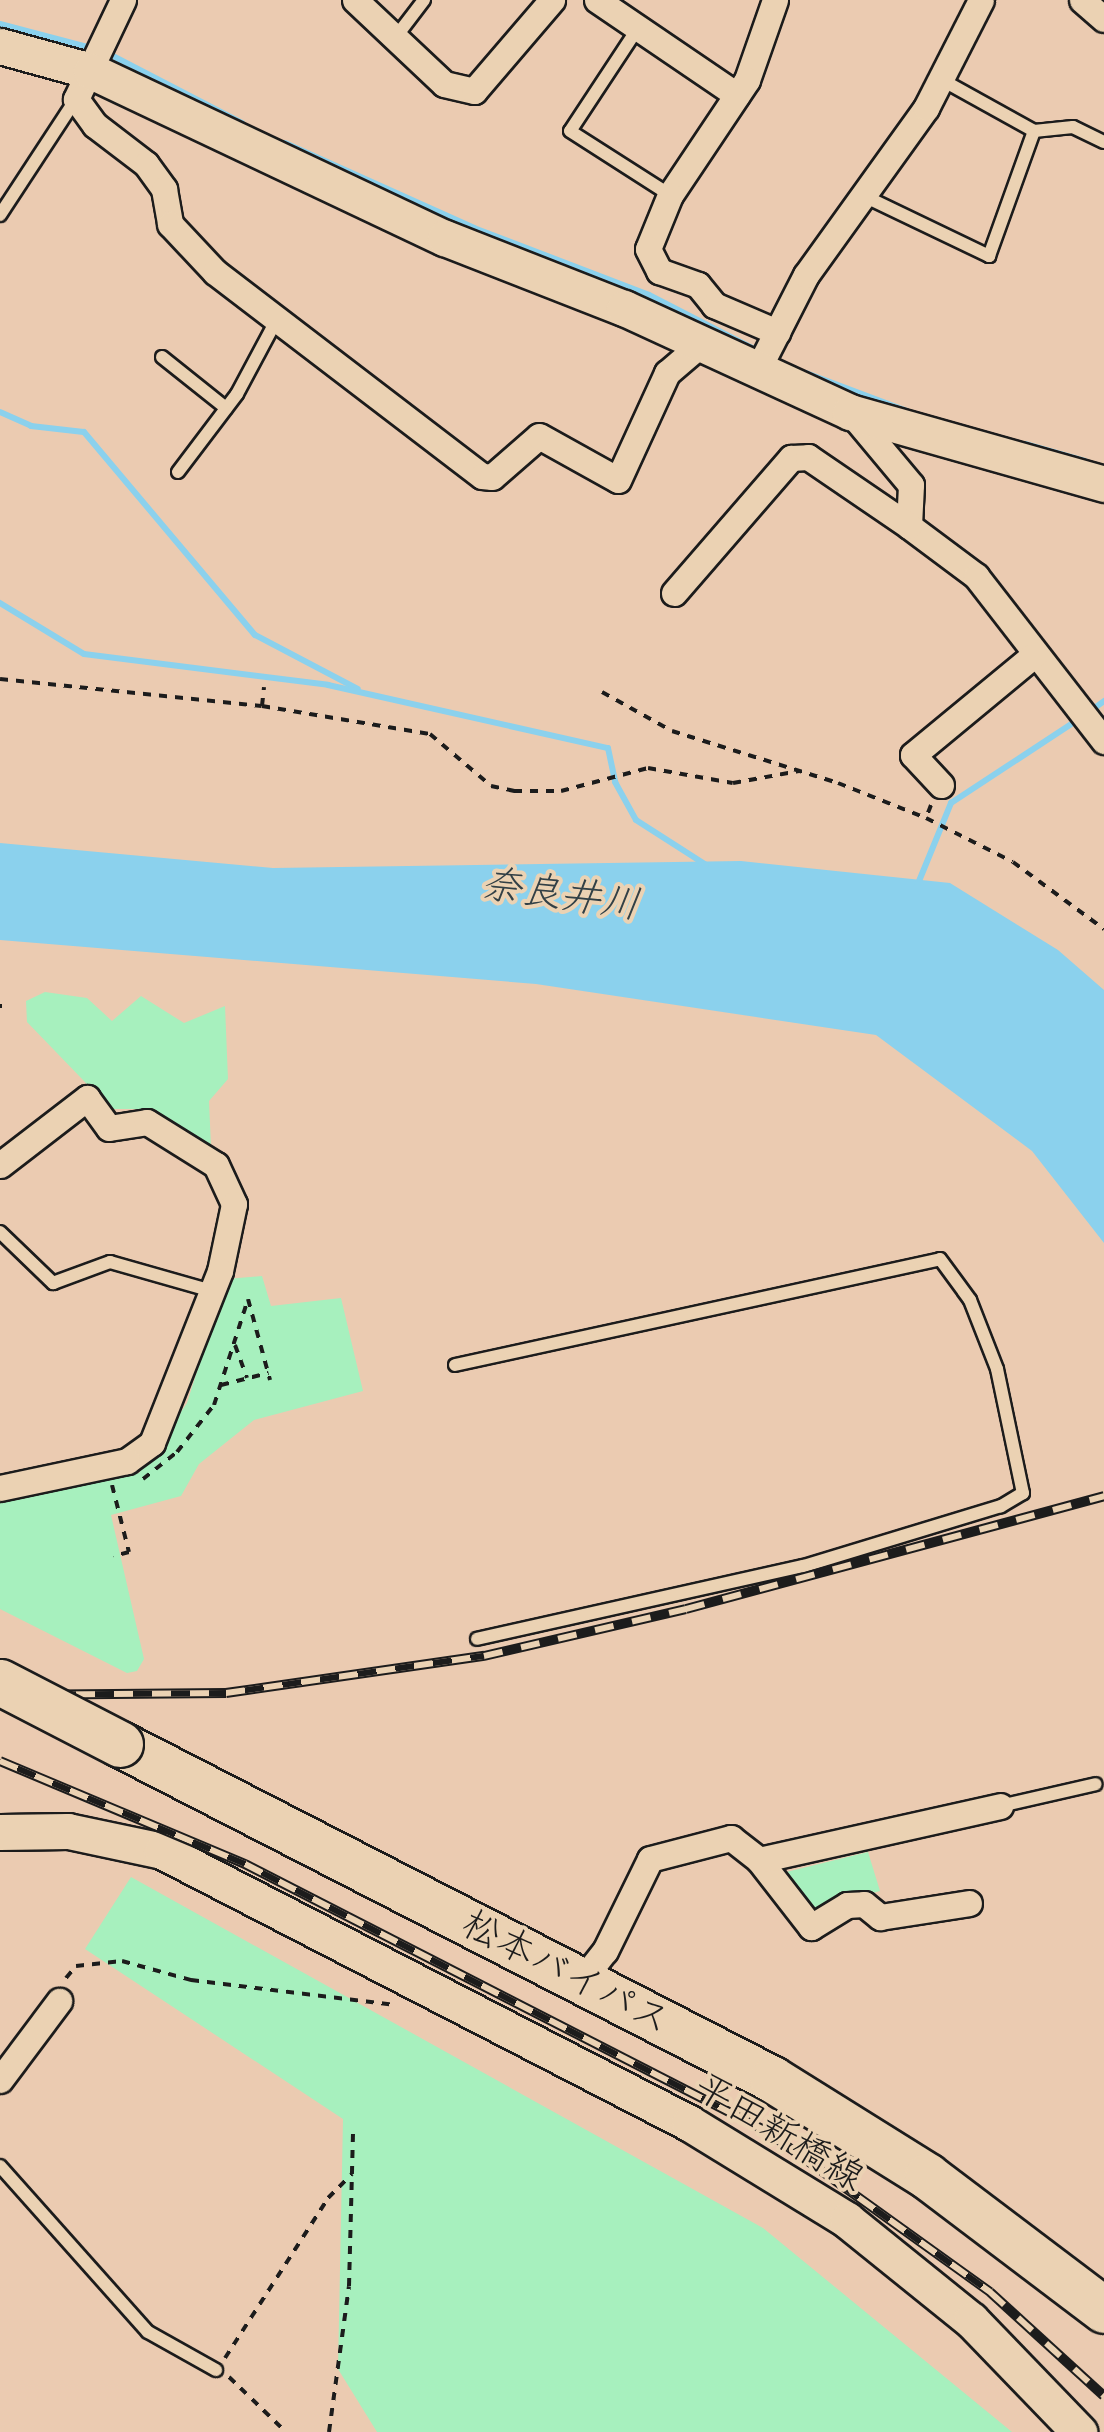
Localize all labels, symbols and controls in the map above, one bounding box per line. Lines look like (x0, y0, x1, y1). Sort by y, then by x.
water label: 奈良井川 (478, 857, 644, 927)
street label: 松本バイパス (455, 1899, 679, 2043)
street label: 平田新橋線 (687, 2063, 873, 2199)

